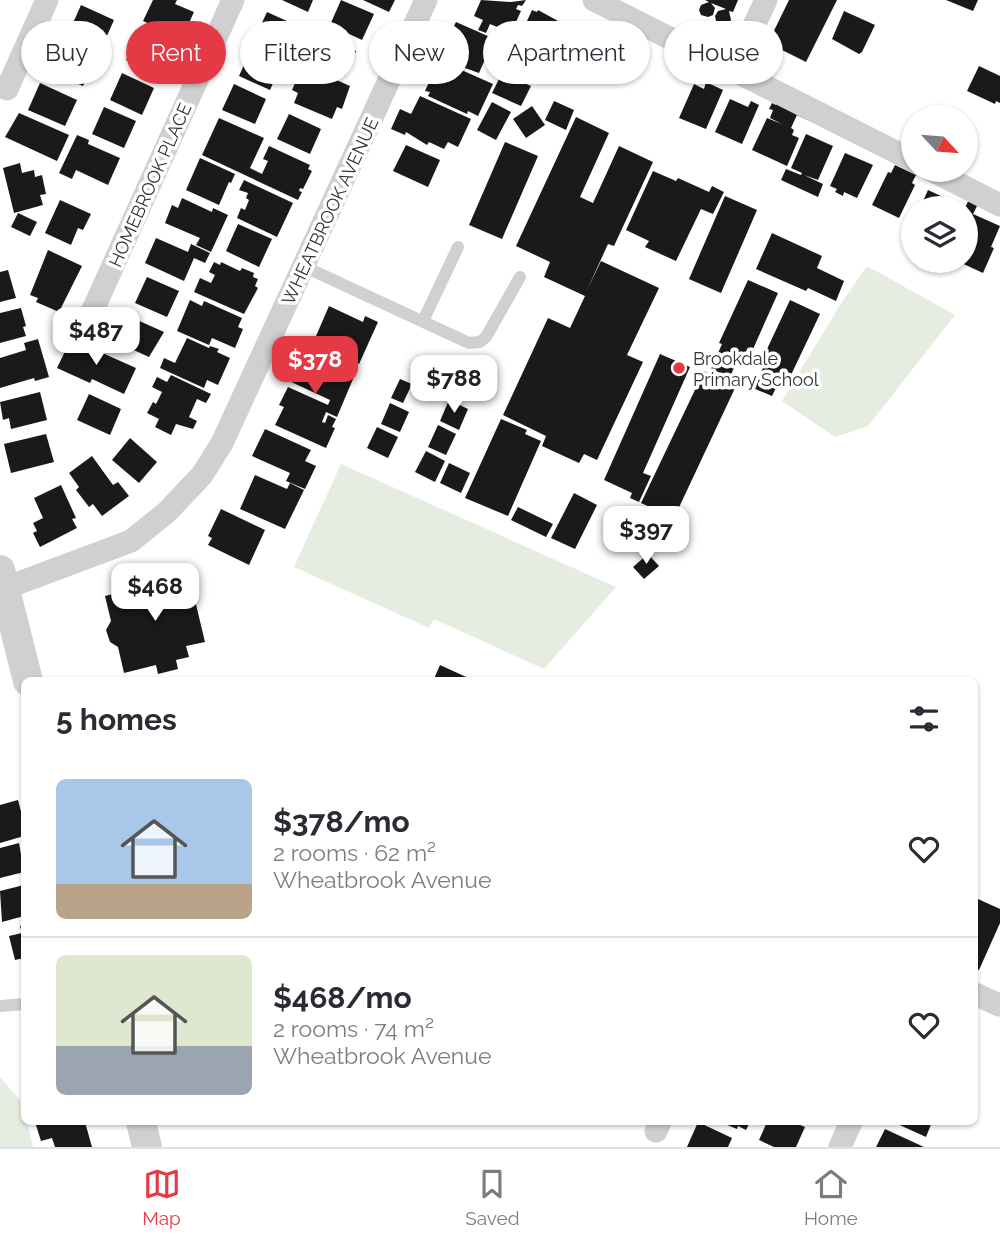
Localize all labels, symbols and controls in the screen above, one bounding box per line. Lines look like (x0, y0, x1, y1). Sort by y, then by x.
chip: Buy (21, 21, 112, 84)
chip: Rent (126, 21, 226, 84)
chip: Filters (240, 21, 355, 84)
chip: New (369, 21, 469, 84)
chip: Apartment (483, 21, 650, 84)
chip: House (664, 21, 783, 84)
street label: HOMEBROOK PLACE (104, 100, 196, 270)
north arrow (901, 105, 978, 182)
map controls (901, 105, 978, 273)
street label: WHEATBROOK AVENUE (277, 114, 383, 308)
button: layers (901, 196, 978, 273)
pin: $487 (55, 308, 137, 367)
text: $487 (69, 316, 123, 343)
pin: $378 (274, 336, 356, 396)
text: $378 (288, 345, 342, 372)
place label: Brookdale Primary School (693, 348, 819, 390)
pin: $788 (413, 356, 495, 415)
marker: Brookdale Primary School (671, 360, 687, 376)
text: $788 (426, 364, 482, 391)
pin: $397 (605, 506, 687, 566)
text: $397 (619, 515, 673, 542)
pin: $468 (114, 564, 196, 623)
text: $468 (127, 572, 183, 599)
icon: filters (905, 700, 943, 738)
text: 5 homes (56, 702, 177, 737)
text: $378/mo (273, 804, 410, 839)
icon: home (112, 807, 196, 891)
icon: heart (905, 830, 943, 868)
text: 2 rooms · 62 m² (273, 839, 436, 866)
text: Wheatbrook Avenue (273, 866, 491, 893)
text: $468/mo (273, 980, 412, 1015)
icon: home (112, 983, 196, 1067)
icon: heart (905, 1006, 943, 1044)
text: 2 rooms · 74 m² (273, 1015, 434, 1042)
text: Wheatbrook Avenue (273, 1042, 491, 1069)
tab: Map (142, 1165, 181, 1229)
tab: Saved (465, 1165, 520, 1229)
tab: Home (804, 1165, 858, 1229)

